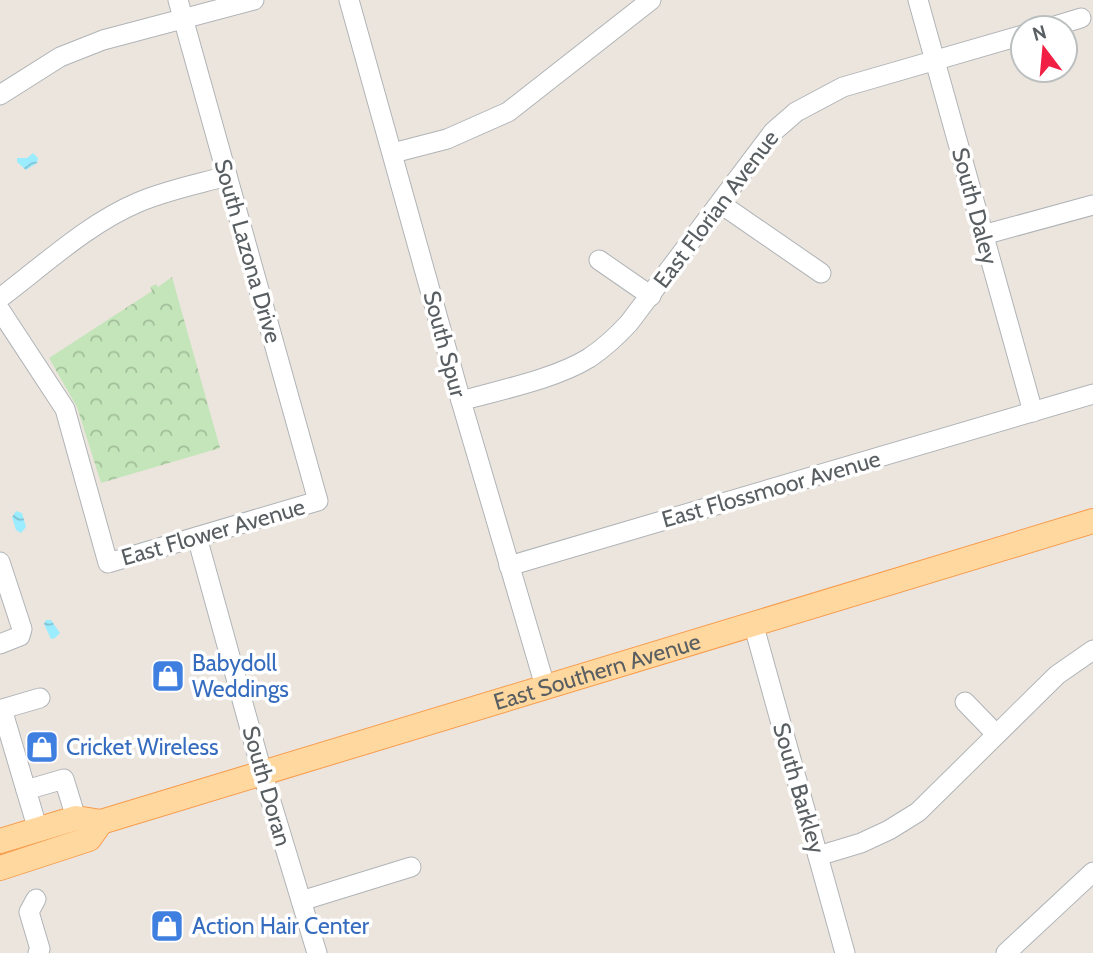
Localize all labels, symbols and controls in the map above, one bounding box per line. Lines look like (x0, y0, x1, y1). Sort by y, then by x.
north arrow (1009, 14, 1079, 84)
text: N (1030, 20, 1049, 46)
street label: East Florian Avenue (648, 124, 785, 293)
street label: South Daley (946, 145, 1004, 268)
street label: South Lazona Drive (208, 156, 288, 346)
street label: South Spur (417, 288, 473, 401)
street label: East Flossmoor Avenue (658, 444, 884, 534)
street label: East Flower Avenue (118, 492, 308, 572)
street label: East Southern Avenue (490, 627, 704, 716)
place label: Babydoll Weddings (192, 649, 289, 703)
shop icon: Babydoll Weddings (149, 657, 187, 695)
street label: South Barkley (767, 720, 831, 857)
street label: South Doran (236, 723, 298, 849)
shop icon: Cricket Wireless (23, 728, 61, 766)
place label: Cricket Wireless (66, 733, 219, 761)
shop icon: Action Hair Center (148, 907, 186, 945)
place label: Action Hair Center (192, 912, 370, 940)

